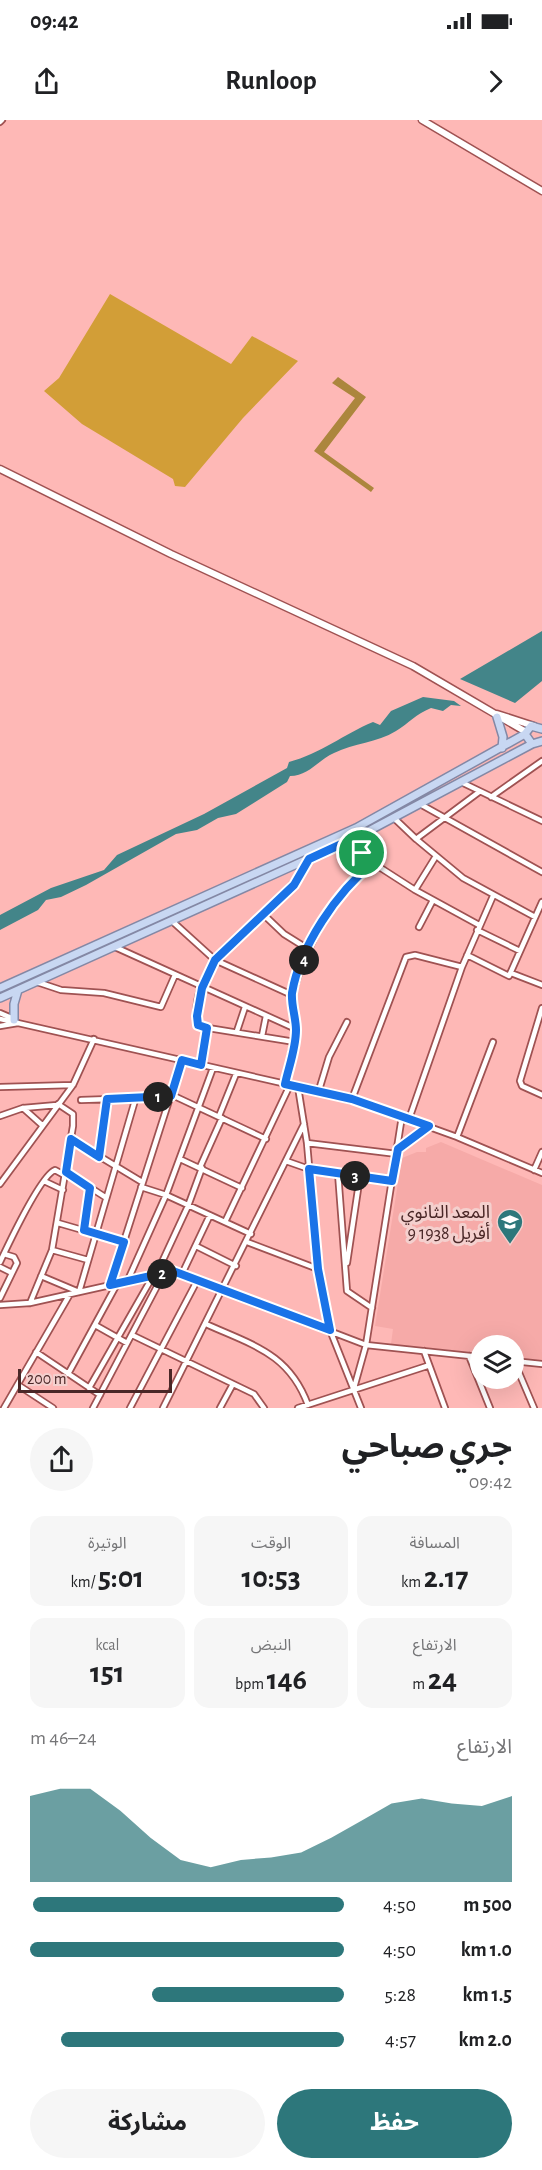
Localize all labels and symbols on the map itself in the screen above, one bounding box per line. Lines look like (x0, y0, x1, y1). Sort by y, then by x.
pin (336, 827, 387, 878)
pin: 4 (289, 945, 319, 975)
pin: 1 (143, 1082, 173, 1112)
pin: 3 (340, 1161, 370, 1191)
place label: المعد الثانوي 9 أفريل 1938 (401, 1204, 490, 1244)
school or university icon: المعد الثانوي 9 أفريل 1938 (495, 1207, 525, 1245)
pin: 2 (147, 1259, 177, 1289)
scale bar (18, 1366, 172, 1394)

